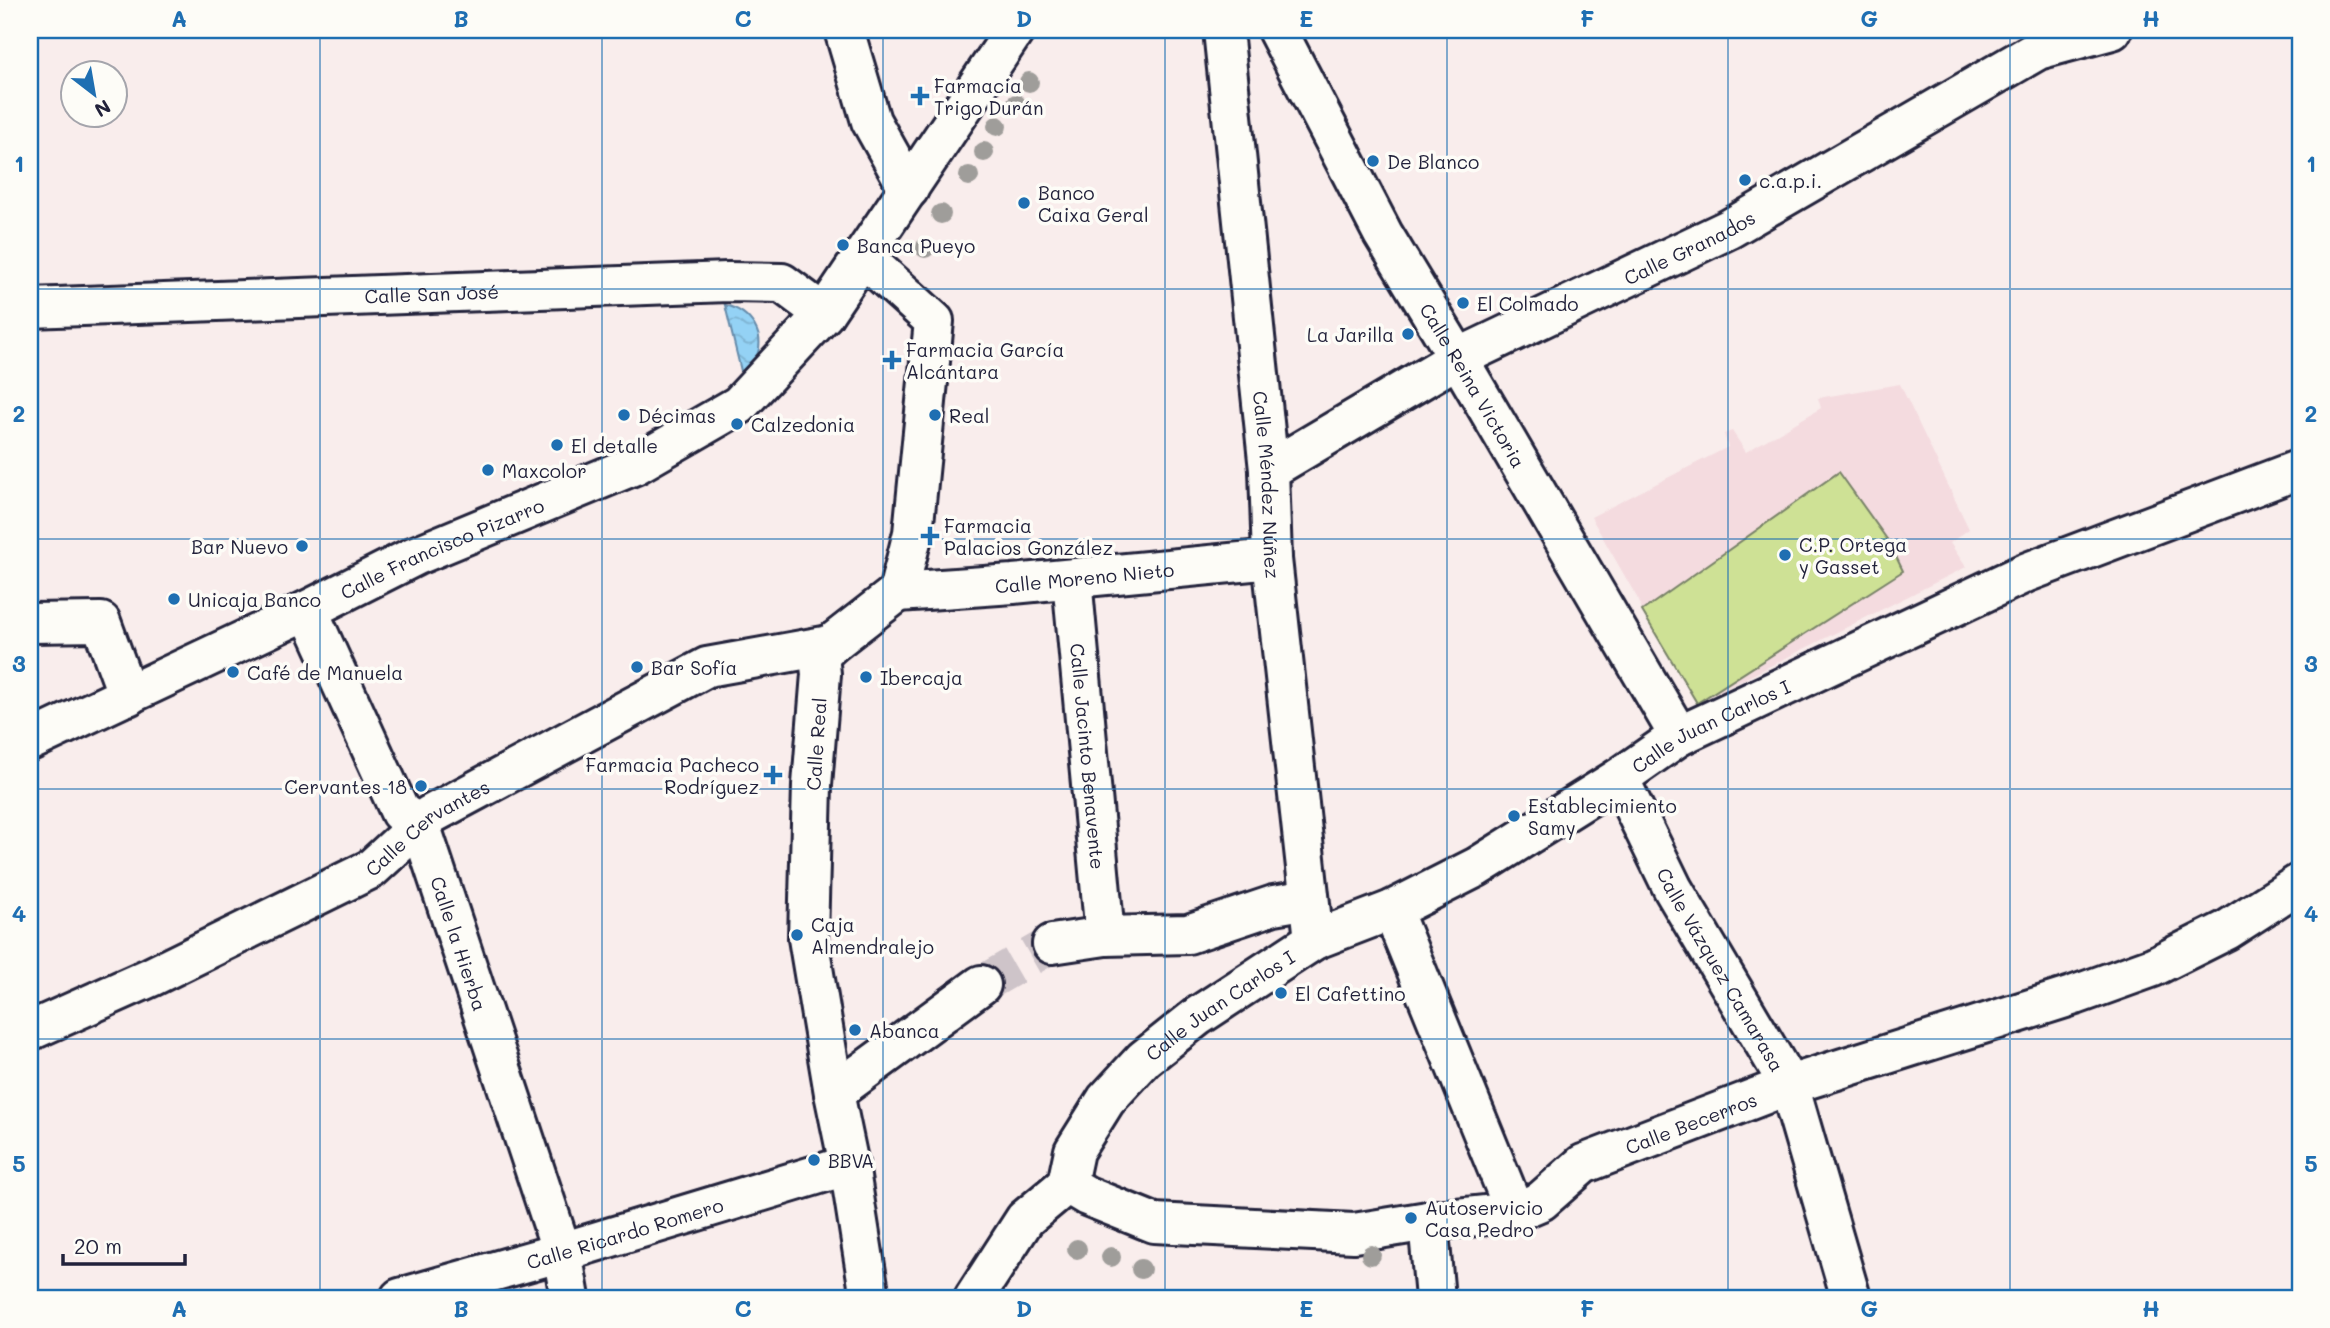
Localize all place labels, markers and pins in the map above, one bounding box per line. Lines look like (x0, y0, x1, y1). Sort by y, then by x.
place label: Farmacia Trigo Durán (934, 73, 1044, 120)
marker: Farmacia Trigo Durán (912, 88, 928, 104)
place label: De Blanco (1387, 149, 1479, 174)
marker: De Blanco (1365, 153, 1381, 169)
place label: c.a.p.i. (1759, 168, 1822, 193)
marker: c.a.p.i. (1737, 172, 1753, 188)
place label: Banco Caixa Geral (1038, 180, 1149, 227)
marker: Banco Caixa Geral (1016, 195, 1032, 211)
place label: Banca Pueyo (857, 233, 975, 258)
marker: Banca Pueyo (835, 237, 851, 253)
place label: El Colmado (1477, 291, 1579, 316)
marker: El Colmado (1455, 295, 1471, 311)
place label: La Jarilla (1307, 322, 1394, 347)
marker: La Jarilla (1400, 326, 1416, 342)
place label: Farmacia García Alcántara (906, 337, 1064, 384)
marker: Farmacia García Alcántara (884, 352, 900, 368)
place label: Décimas (638, 403, 716, 428)
place label: Real (949, 403, 990, 428)
marker: Décimas (616, 407, 632, 423)
marker: Real (927, 407, 943, 423)
place label: Calzedonia (751, 412, 855, 437)
marker: Calzedonia (729, 416, 745, 432)
place label: El detalle (571, 433, 658, 458)
marker: El detalle (549, 437, 565, 453)
place label: Maxcolor (502, 458, 587, 483)
marker: Maxcolor (480, 462, 496, 478)
place label: Farmacia Palacios González (944, 513, 1113, 560)
marker: Farmacia Palacios González (922, 528, 938, 544)
place label: C.P. Ortega y Gasset (1799, 532, 1907, 579)
place label: Bar Nuevo (191, 534, 288, 559)
marker: Bar Nuevo (294, 538, 310, 554)
marker: C.P. Ortega y Gasset (1777, 547, 1793, 563)
place label: Unicaja Banco (188, 587, 321, 612)
marker: Unicaja Banco (166, 591, 182, 607)
place label: Bar Sofía (651, 655, 737, 680)
marker: Bar Sofía (629, 659, 645, 675)
place label: Café de Manuela (247, 660, 403, 685)
marker: Café de Manuela (225, 664, 241, 680)
place label: Ibercaja (880, 665, 963, 690)
marker: Ibercaja (858, 669, 874, 685)
place label: Farmacia Pacheco Rodríguez (586, 752, 759, 799)
marker: Farmacia Pacheco Rodríguez (765, 767, 781, 783)
place label: Cervantes 18 (284, 774, 407, 799)
marker: Cervantes 18 (413, 778, 429, 794)
place label: Establecimiento Samy (1528, 793, 1677, 840)
marker: Establecimiento Samy (1506, 808, 1522, 824)
place label: Caja Almendralejo (811, 912, 934, 959)
marker: Caja Almendralejo (789, 927, 805, 943)
place label: El Cafettino (1295, 981, 1406, 1006)
marker: El Cafettino (1273, 985, 1289, 1001)
place label: Abanca (869, 1018, 940, 1043)
marker: Abanca (847, 1022, 863, 1038)
place label: BBVA (828, 1148, 874, 1173)
marker: BBVA (806, 1152, 822, 1168)
place label: Autoservicio Casa Pedro (1425, 1195, 1543, 1242)
marker: Autoservicio Casa Pedro (1403, 1210, 1419, 1226)

